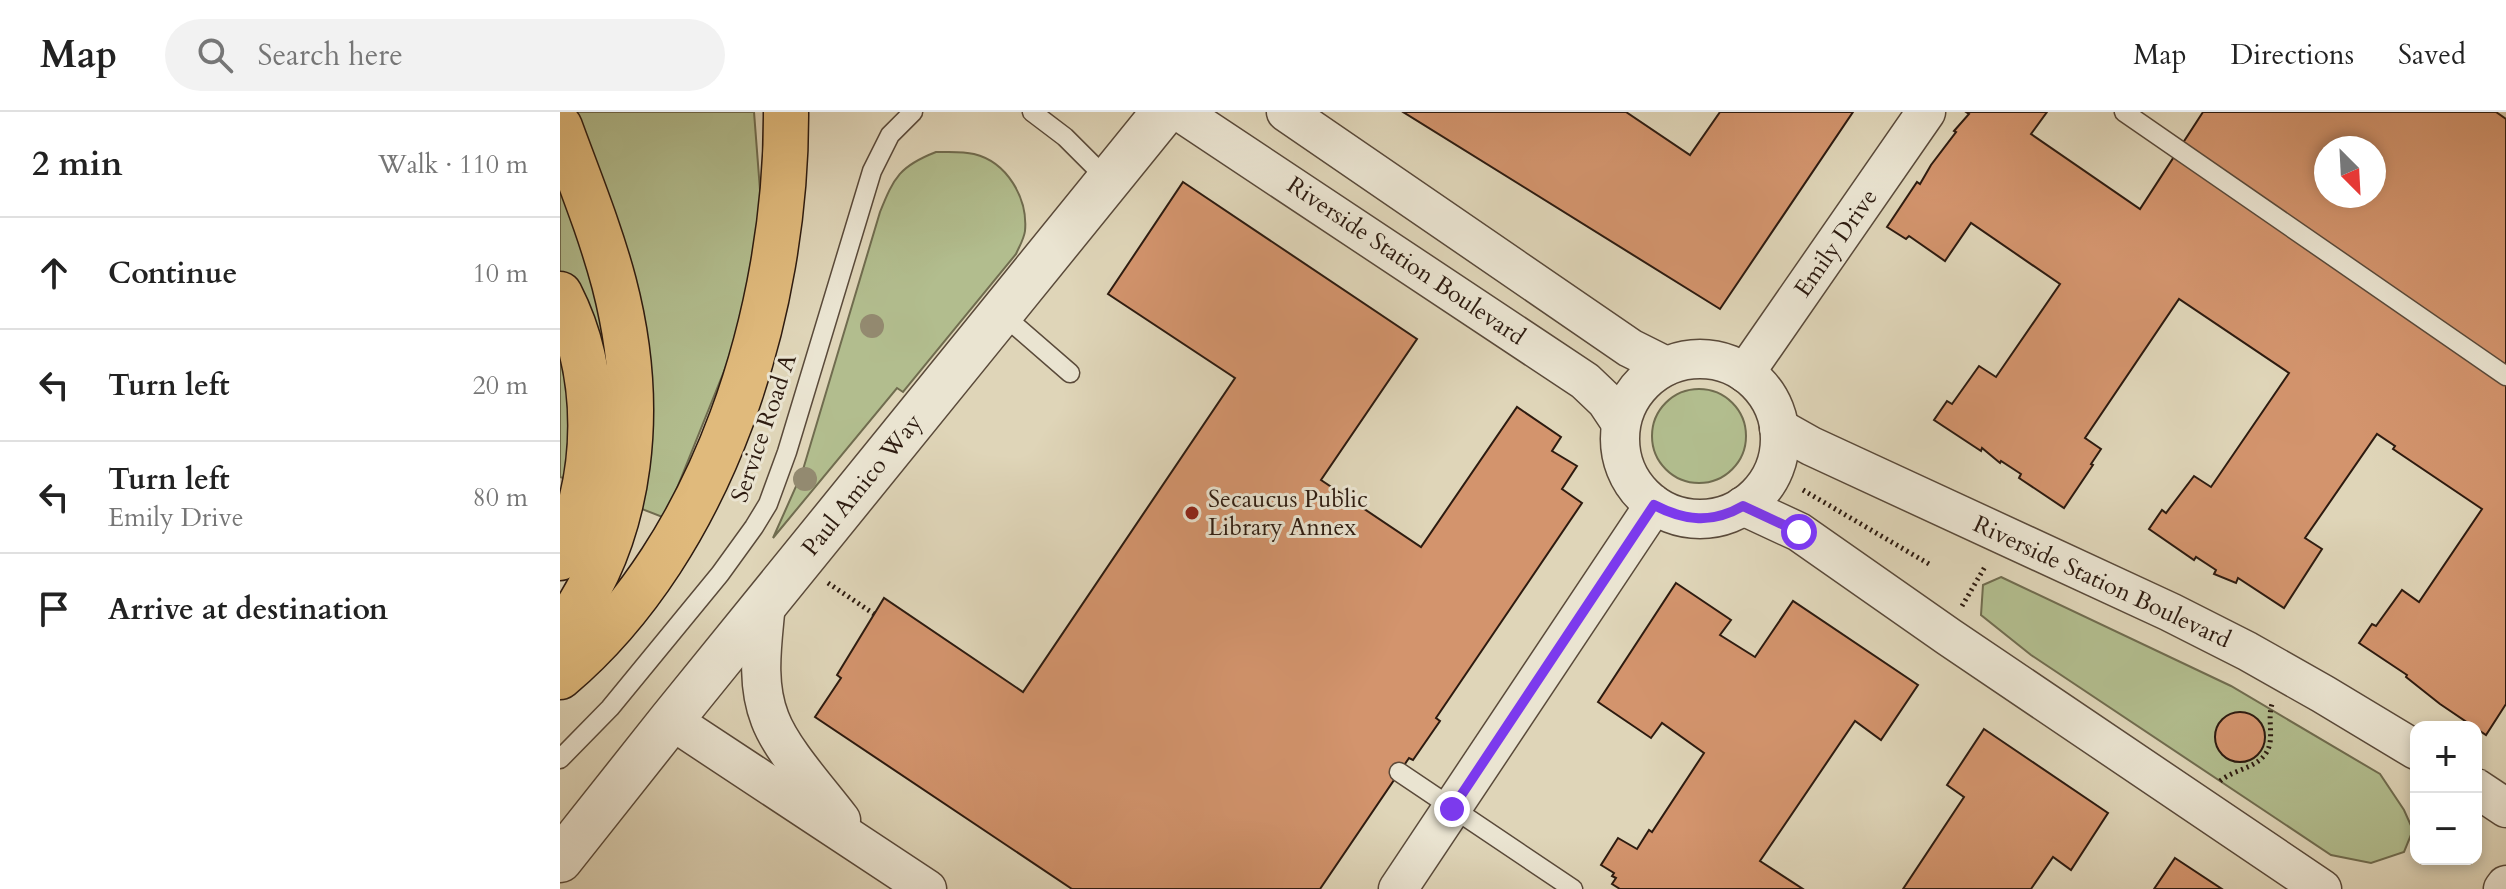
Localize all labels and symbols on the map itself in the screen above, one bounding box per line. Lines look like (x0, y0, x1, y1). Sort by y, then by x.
north arrow (2314, 136, 2386, 208)
street label: Riverside Station Boulevard (1280, 169, 1532, 353)
street label: Emily Drive (1787, 182, 1885, 304)
street label: Service Road A (723, 348, 805, 507)
street label: Paul Amico Way (794, 407, 930, 563)
place label: Secaucus Public Library Annex (1208, 483, 1368, 544)
marker: Secaucus Public Library Annex (1183, 504, 1201, 522)
street label: Riverside Station Boulevard (1968, 508, 2236, 656)
route start (1781, 514, 1817, 550)
route end (1434, 791, 1470, 827)

